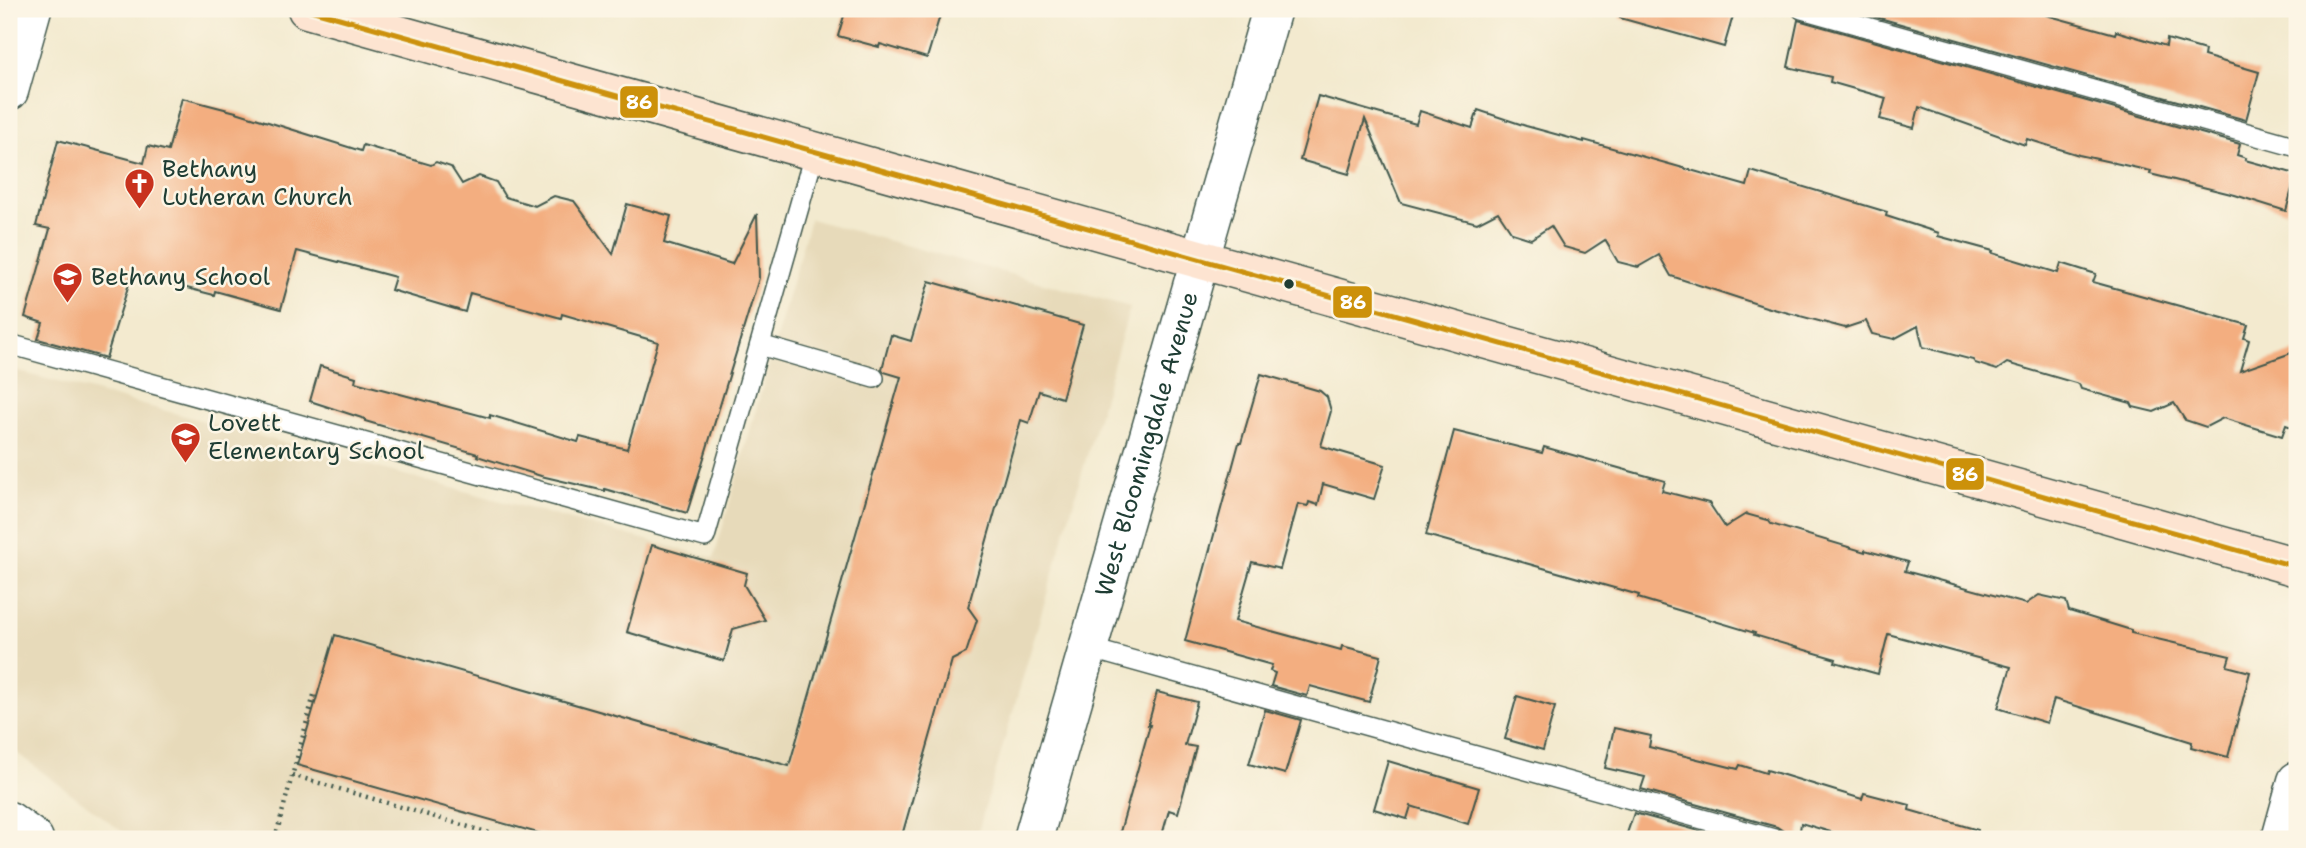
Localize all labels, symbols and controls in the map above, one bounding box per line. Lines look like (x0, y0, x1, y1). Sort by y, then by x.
line badge: 86 (619, 85, 659, 119)
text: 86 (626, 90, 652, 115)
place label: Bethany Lutheran Church (162, 153, 353, 213)
church icon: Bethany Lutheran Church (122, 166, 156, 210)
school or university icon: Bethany School (51, 260, 85, 304)
place label: Bethany School (91, 261, 271, 293)
unlabelled marker (1282, 277, 1296, 291)
line badge: 86 (1332, 285, 1373, 319)
street label: West Bloomingdale Avenue (1088, 288, 1206, 600)
text: 86 (1340, 290, 1366, 315)
place label: Lovett Elementary School (208, 407, 425, 467)
school or university icon: Lovett Elementary School (168, 420, 202, 464)
line badge: 86 (1945, 457, 1985, 491)
text: 86 (1952, 462, 1978, 487)

